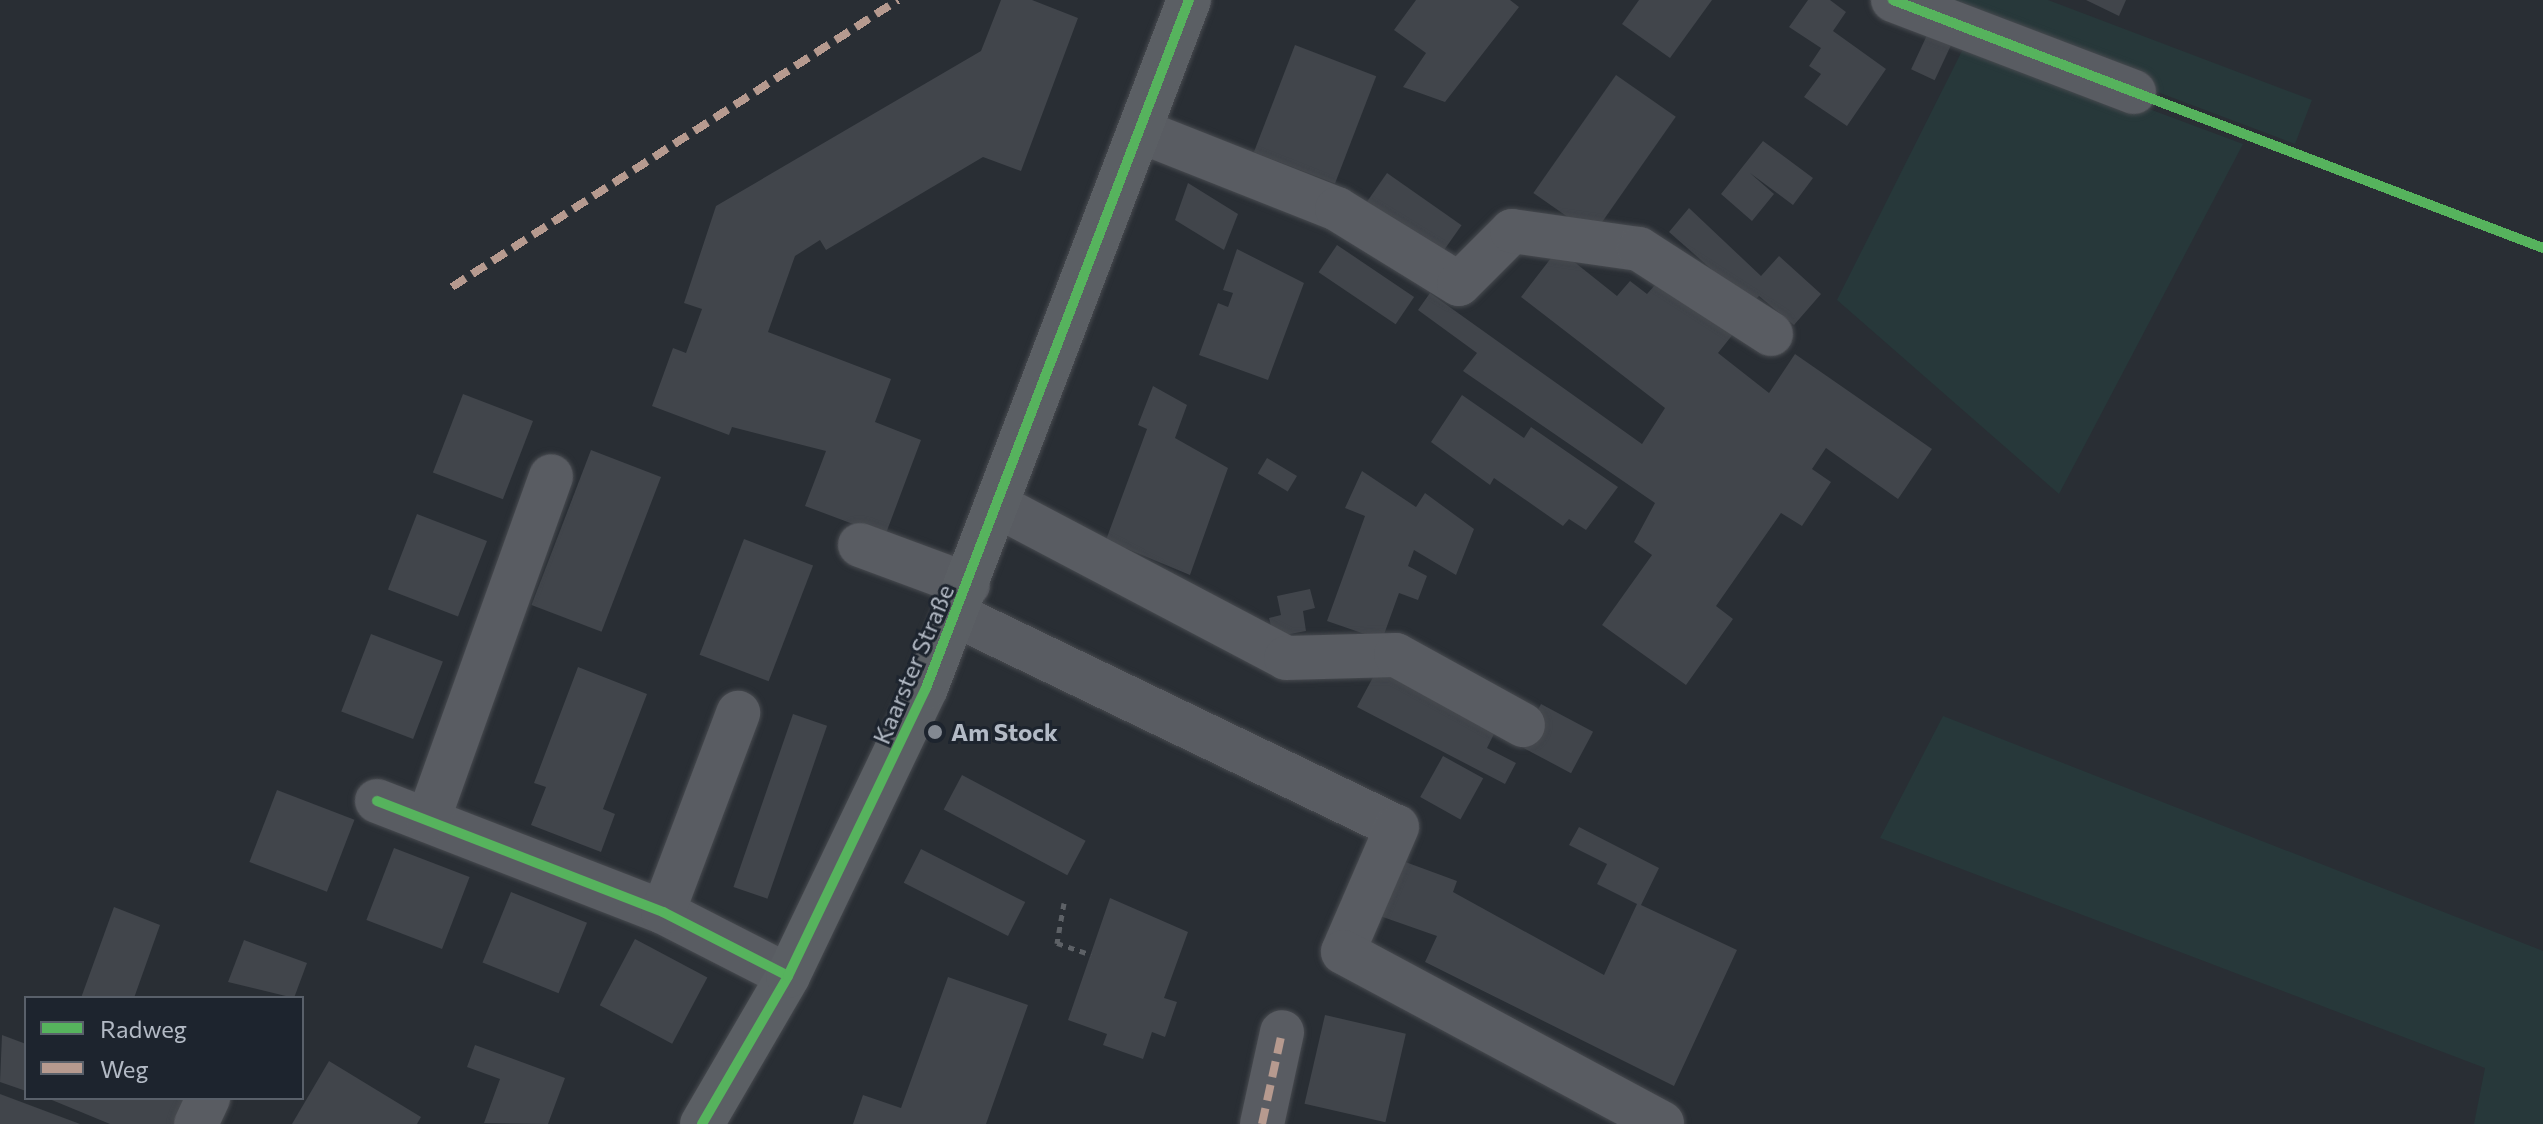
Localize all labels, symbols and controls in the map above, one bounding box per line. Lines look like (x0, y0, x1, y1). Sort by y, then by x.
street label: Kaarster Straße (866, 580, 960, 748)
place label: Am Stock (951, 718, 1058, 746)
marker: Am Stock (926, 723, 944, 741)
legend (24, 996, 304, 1100)
text: Radweg (100, 1014, 187, 1043)
text: Weg (100, 1054, 148, 1083)

